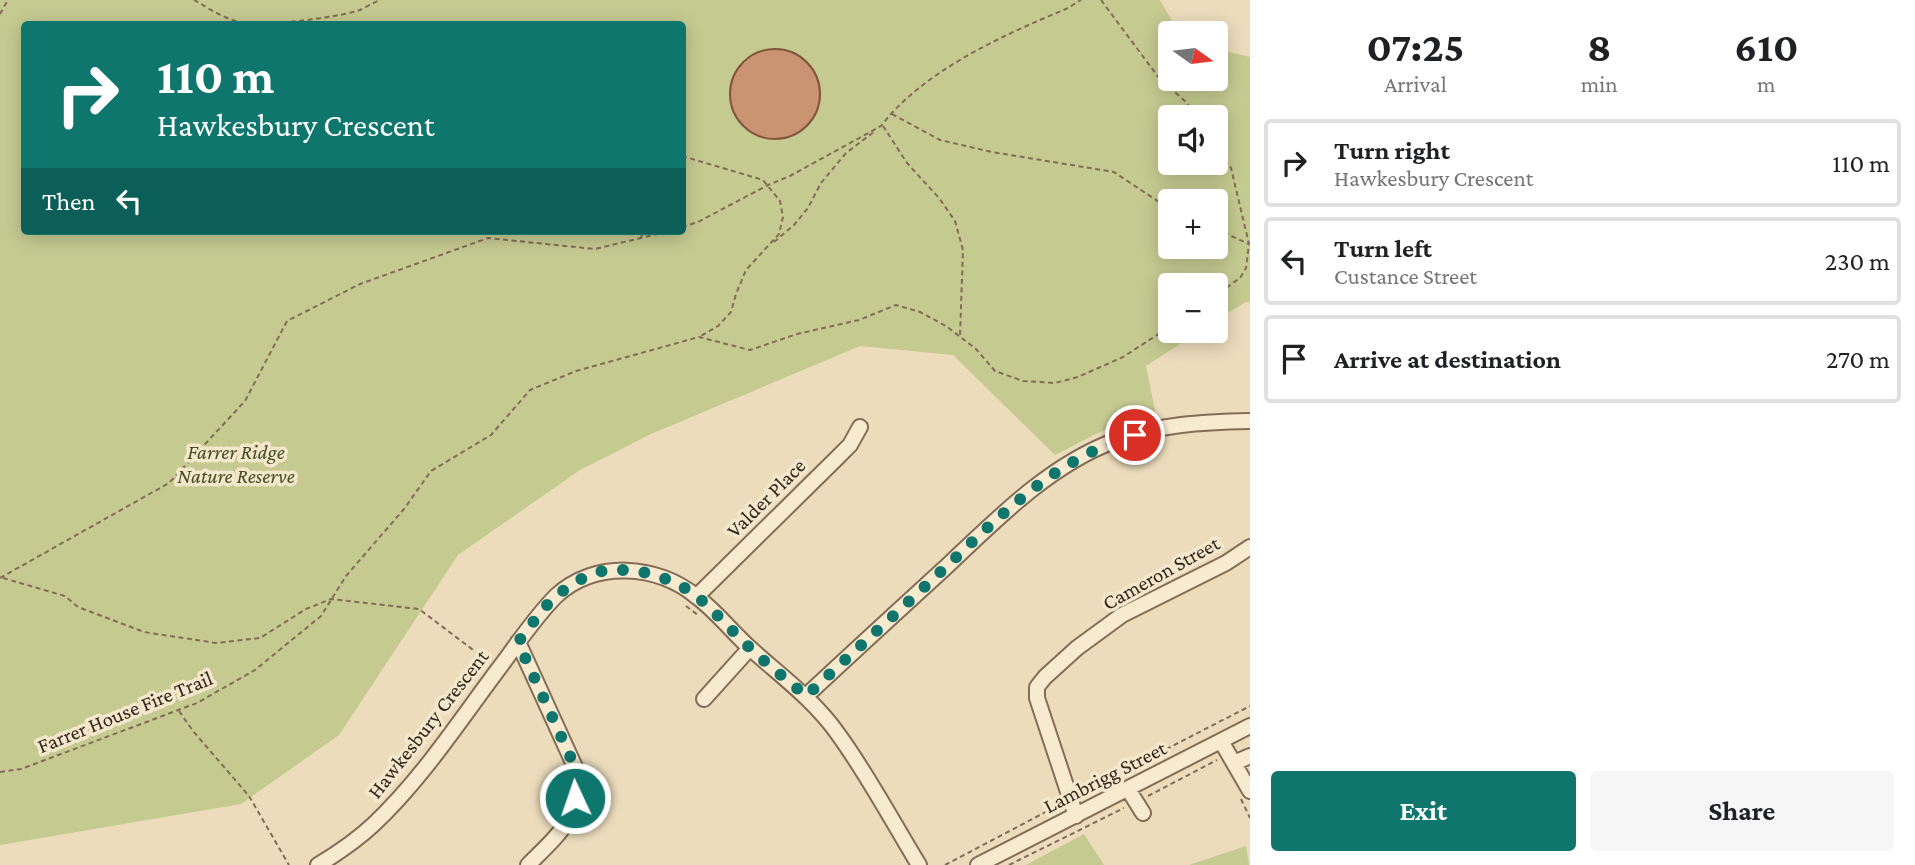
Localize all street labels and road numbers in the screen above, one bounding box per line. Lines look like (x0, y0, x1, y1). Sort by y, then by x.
street label: Valder Place (722, 454, 810, 542)
street label: Cameron Street (1098, 530, 1225, 615)
street label: Hawkesbury Crescent (362, 644, 494, 803)
street label: Farrer House Fire Trail (34, 666, 216, 758)
street label: Lambrigg Street (1040, 735, 1171, 818)

